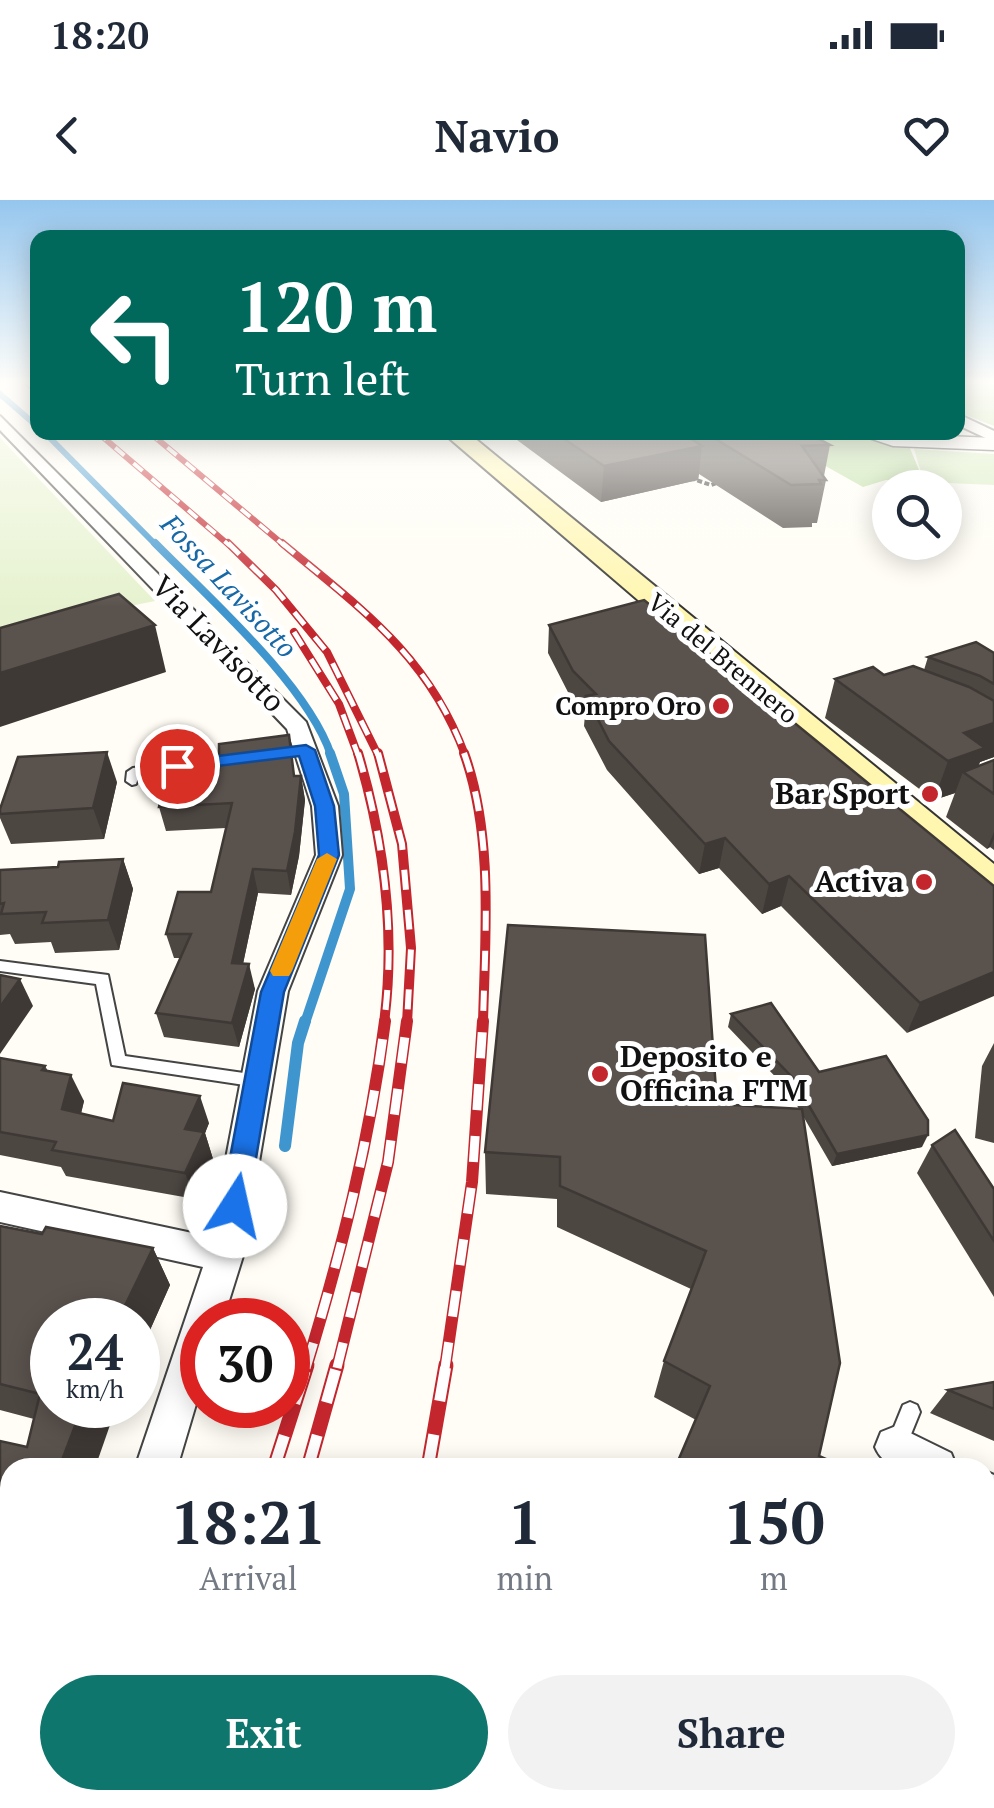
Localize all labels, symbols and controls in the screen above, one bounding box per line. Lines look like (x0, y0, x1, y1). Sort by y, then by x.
text: 18:20 (50, 10, 149, 60)
text: Navio (434, 105, 560, 165)
icon: back (40, 108, 95, 163)
icon: heart (899, 108, 954, 163)
text: 120 m (235, 259, 437, 352)
icon: left (70, 270, 200, 400)
text: Turn left (235, 348, 410, 408)
map controls (872, 470, 962, 560)
button: search (872, 470, 962, 560)
water label: Fossa Lavisotto (152, 505, 306, 665)
street label: Via Lavisotto (143, 566, 294, 720)
street label: Via del Brennero (641, 585, 805, 730)
place label: Compro Oro (555, 689, 701, 722)
marker: Compro Oro (710, 695, 732, 717)
pin (135, 724, 220, 809)
icon: arrive (150, 739, 205, 794)
place label: Bar Sport (775, 773, 910, 813)
marker: Bar Sport (919, 783, 941, 805)
place label: Activa (814, 861, 904, 901)
marker: Activa (913, 871, 935, 893)
place label: Deposito e Officina FTM (620, 1036, 807, 1110)
marker: Deposito e Officina FTM (589, 1063, 611, 1085)
position arrow (183, 1154, 287, 1258)
speed limit sign: 30 (180, 1298, 310, 1428)
text: 24 (67, 1318, 123, 1384)
text: km/h (66, 1372, 124, 1405)
text: 18:21 (170, 1482, 326, 1561)
text: 1 (508, 1482, 542, 1561)
text: 150 (723, 1482, 825, 1561)
text: Arrival (199, 1557, 297, 1599)
text: min (497, 1557, 553, 1599)
text: m (760, 1557, 788, 1599)
button: Exit (40, 1675, 488, 1790)
button: Share (508, 1675, 955, 1790)

